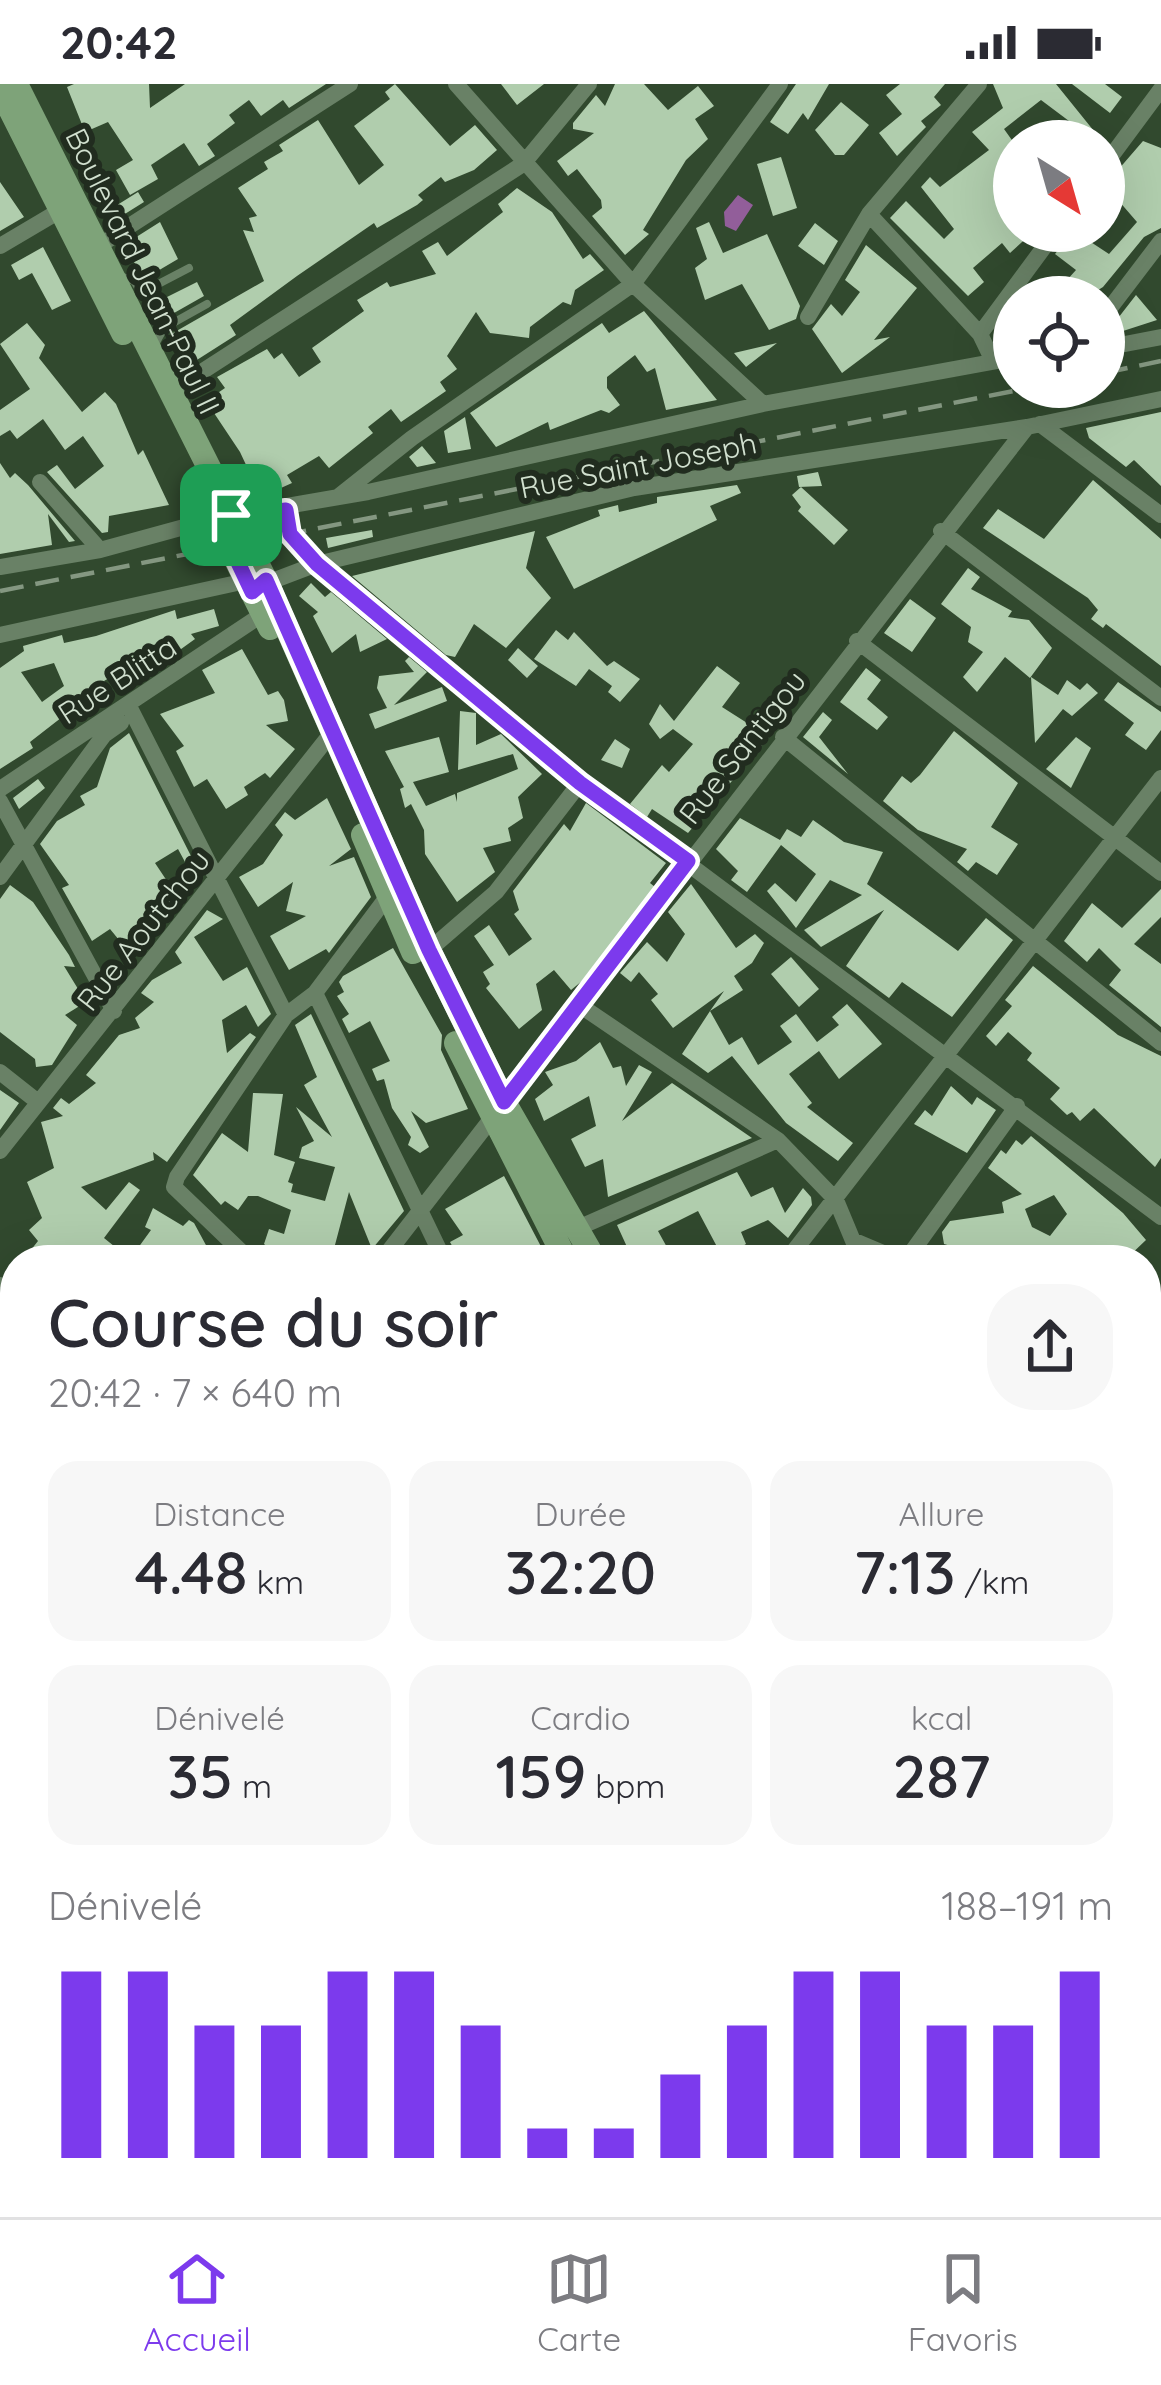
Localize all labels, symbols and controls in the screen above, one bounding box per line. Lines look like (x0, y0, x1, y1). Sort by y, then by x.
text: 20:42 (60, 14, 178, 70)
north arrow (993, 120, 1125, 252)
map controls (993, 120, 1125, 408)
street label: Boulevard Jean-Paul II (57, 122, 229, 420)
button: locate (993, 276, 1125, 408)
street label: Rue Saint Joseph (516, 423, 760, 507)
pin (180, 464, 282, 566)
icon: arrive (198, 482, 264, 548)
street label: Rue Blitta (51, 628, 183, 732)
street label: Rue Santigou (670, 663, 814, 831)
street label: Rue Aoutchou (68, 842, 218, 1018)
text: Course du soir (48, 1281, 499, 1364)
button: share (987, 1284, 1113, 1410)
text: 20:42 · 7 × 640 m (48, 1368, 342, 1417)
text: Distance (153, 1493, 286, 1534)
text: Durée (535, 1493, 626, 1534)
text: Allure (899, 1493, 984, 1534)
text: 4.48 (135, 1534, 247, 1609)
text: 32:20 (505, 1534, 656, 1609)
text: 7:13 (854, 1534, 955, 1609)
text: km (247, 1561, 304, 1602)
text: /km (955, 1561, 1029, 1602)
text: Dénivelé (154, 1697, 285, 1738)
text: Cardio (530, 1697, 631, 1738)
text: kcal (911, 1697, 972, 1738)
text: 35 (167, 1738, 233, 1813)
text: 159 (496, 1738, 586, 1813)
text: 287 (892, 1738, 991, 1813)
text: m (233, 1765, 272, 1806)
text: bpm (586, 1765, 665, 1806)
text: Dénivelé (48, 1881, 202, 1930)
text: 188–191 m (941, 1881, 1113, 1930)
tab: Accueil (143, 2246, 251, 2359)
tab: Carte (537, 2246, 621, 2359)
tab: Favoris (908, 2246, 1018, 2359)

